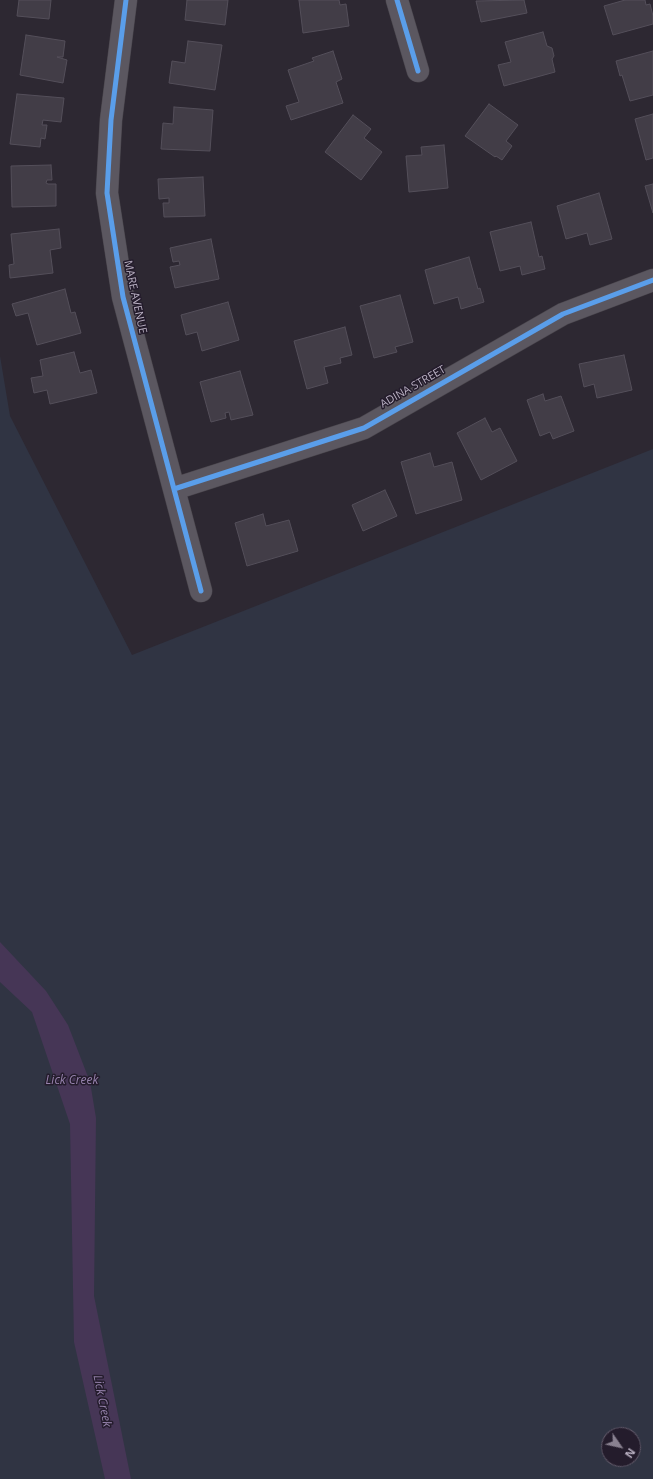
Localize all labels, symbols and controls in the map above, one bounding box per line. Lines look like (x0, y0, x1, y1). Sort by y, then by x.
street label: MARE AVENUE (121, 259, 149, 335)
street label: ADINA STREET (378, 363, 448, 411)
water label: Lick Creek (46, 1074, 98, 1088)
water label: Lick Creek (90, 1374, 114, 1428)
north arrow (601, 1427, 641, 1467)
text: N (622, 1446, 639, 1461)

